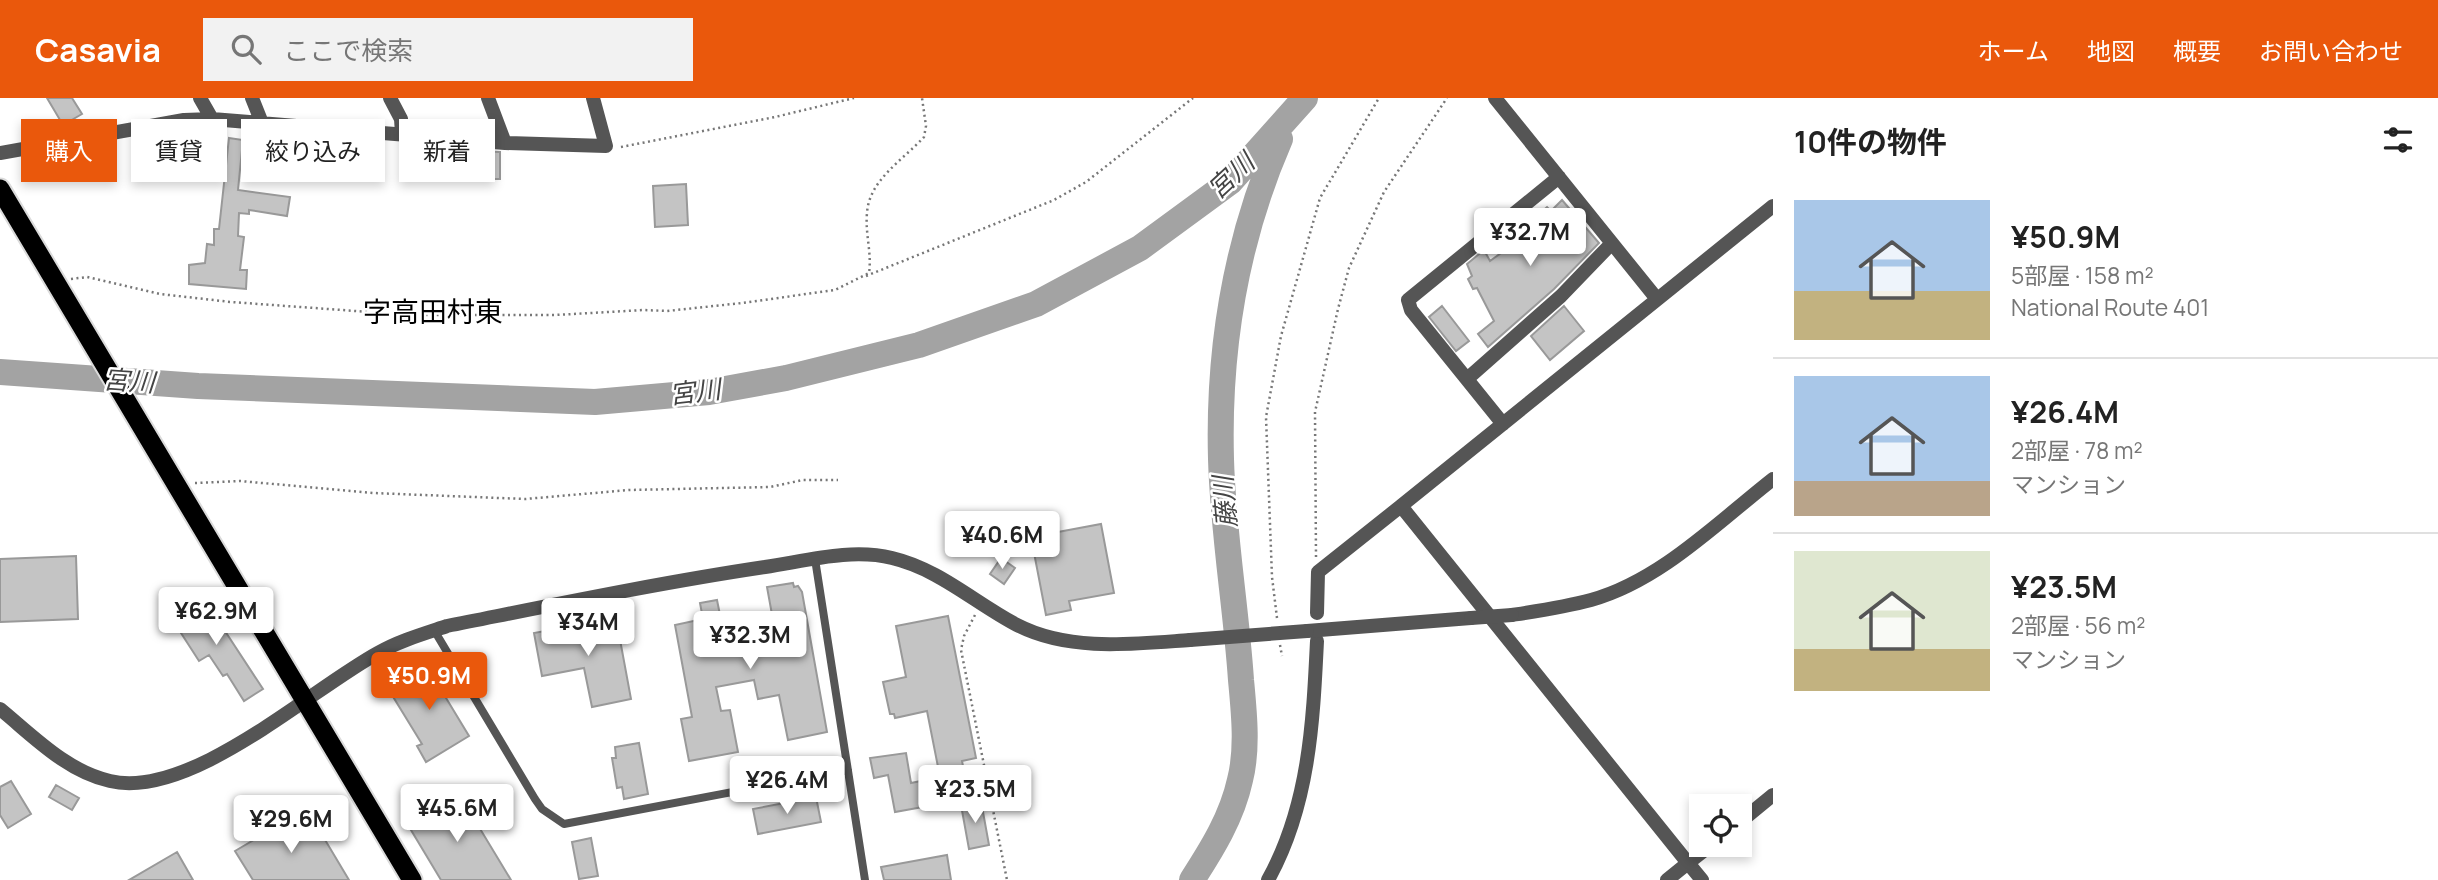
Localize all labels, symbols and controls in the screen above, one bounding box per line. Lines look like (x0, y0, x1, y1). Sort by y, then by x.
search box (203, 18, 693, 81)
text: Casavia (35, 27, 161, 72)
icon: search (227, 30, 265, 68)
text: ここで検索 (283, 32, 413, 68)
text: ホーム (1978, 34, 2049, 67)
text: 地図 (2087, 34, 2135, 67)
text: 概要 (2173, 34, 2221, 67)
text: お問い合わせ (2259, 34, 2403, 67)
chip: 購入 (21, 119, 117, 182)
chip: 賃貸 (131, 119, 227, 182)
chip: 絞り込み (241, 119, 385, 182)
chip: 新着 (399, 119, 495, 182)
text: 10件の物件 (1794, 121, 1947, 162)
icon: filters (2379, 121, 2417, 159)
water label: 宮川 (1199, 142, 1264, 206)
pin: ¥32.7M (1473, 208, 1587, 268)
text: ¥32.7M (1490, 215, 1570, 247)
text: ¥50.9M (2011, 216, 2120, 257)
icon: home (1850, 228, 1934, 312)
text: 5部屋 · 158 m² (2011, 259, 2154, 291)
text: National Route 401 (2011, 291, 2209, 323)
district label: 字高田村東 (363, 292, 503, 330)
water label: 宮川 (102, 360, 159, 400)
water label: 宮川 (667, 370, 726, 412)
text: ¥26.4M (2011, 391, 2119, 432)
icon: home (1850, 404, 1934, 488)
text: 2部屋 · 78 m² (2011, 434, 2143, 466)
text: マンション (2011, 468, 2126, 500)
water label: 藤川 (1204, 472, 1244, 530)
pin: ¥40.6M (945, 512, 1059, 571)
text: ¥40.6M (961, 518, 1043, 550)
text: ¥23.5M (2011, 566, 2117, 607)
icon: home (1850, 579, 1934, 663)
pin: ¥62.9M (159, 588, 273, 647)
text: ¥62.9M (175, 594, 258, 626)
pin: ¥34M (547, 598, 629, 658)
text: ¥34M (557, 605, 619, 637)
text: 2部屋 · 56 m² (2011, 609, 2145, 641)
pin: ¥32.3M (693, 612, 807, 671)
text: ¥32.3M (709, 618, 791, 650)
text: マンション (2011, 643, 2126, 675)
pin: ¥50.9M (372, 652, 486, 712)
text: ¥50.9M (387, 659, 471, 691)
pin: ¥26.4M (730, 756, 844, 816)
text: ¥26.4M (746, 763, 828, 795)
pin: ¥23.5M (918, 766, 1032, 825)
text: ¥23.5M (934, 772, 1016, 804)
pin: ¥45.6M (400, 784, 514, 844)
text: ¥45.6M (417, 791, 497, 823)
map controls (1689, 794, 1752, 857)
button: locate (1689, 794, 1752, 857)
pin: ¥29.6M (234, 796, 348, 855)
text: ¥29.6M (250, 802, 332, 834)

